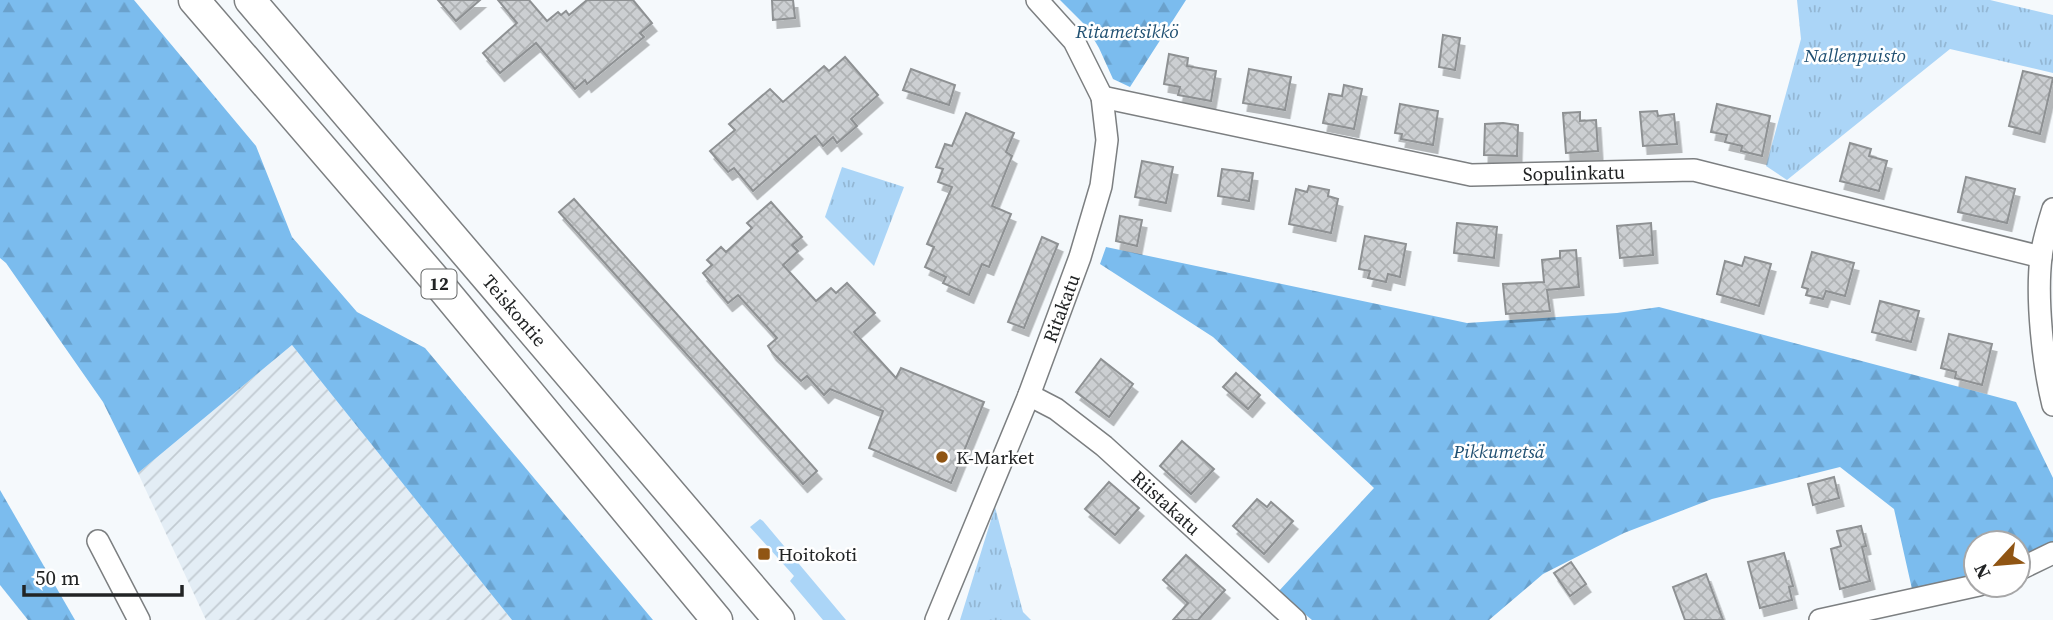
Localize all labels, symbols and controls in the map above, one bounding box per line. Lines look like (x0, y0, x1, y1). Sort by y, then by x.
park label: Ritametsikkö (1074, 18, 1179, 44)
park label: Nallenpuisto (1803, 42, 1906, 68)
street label: Sopulinkatu (1522, 159, 1625, 187)
street label: Teiskontie (477, 269, 553, 352)
road number: 12 (422, 270, 457, 298)
street label: Ritakatu (1037, 270, 1086, 346)
park label: Pikkumetsä (1452, 438, 1545, 464)
place label: K-Market (956, 444, 1035, 470)
marker: K-Market (934, 449, 950, 465)
street label: Riistakatu (1126, 464, 1206, 541)
north arrow (1962, 529, 2032, 599)
place label: Hoitokoti (778, 541, 858, 567)
marker: Hoitokoti (756, 546, 772, 562)
scale bar (24, 554, 182, 598)
text: N (1967, 559, 1996, 583)
text: 50 m (35, 563, 80, 592)

